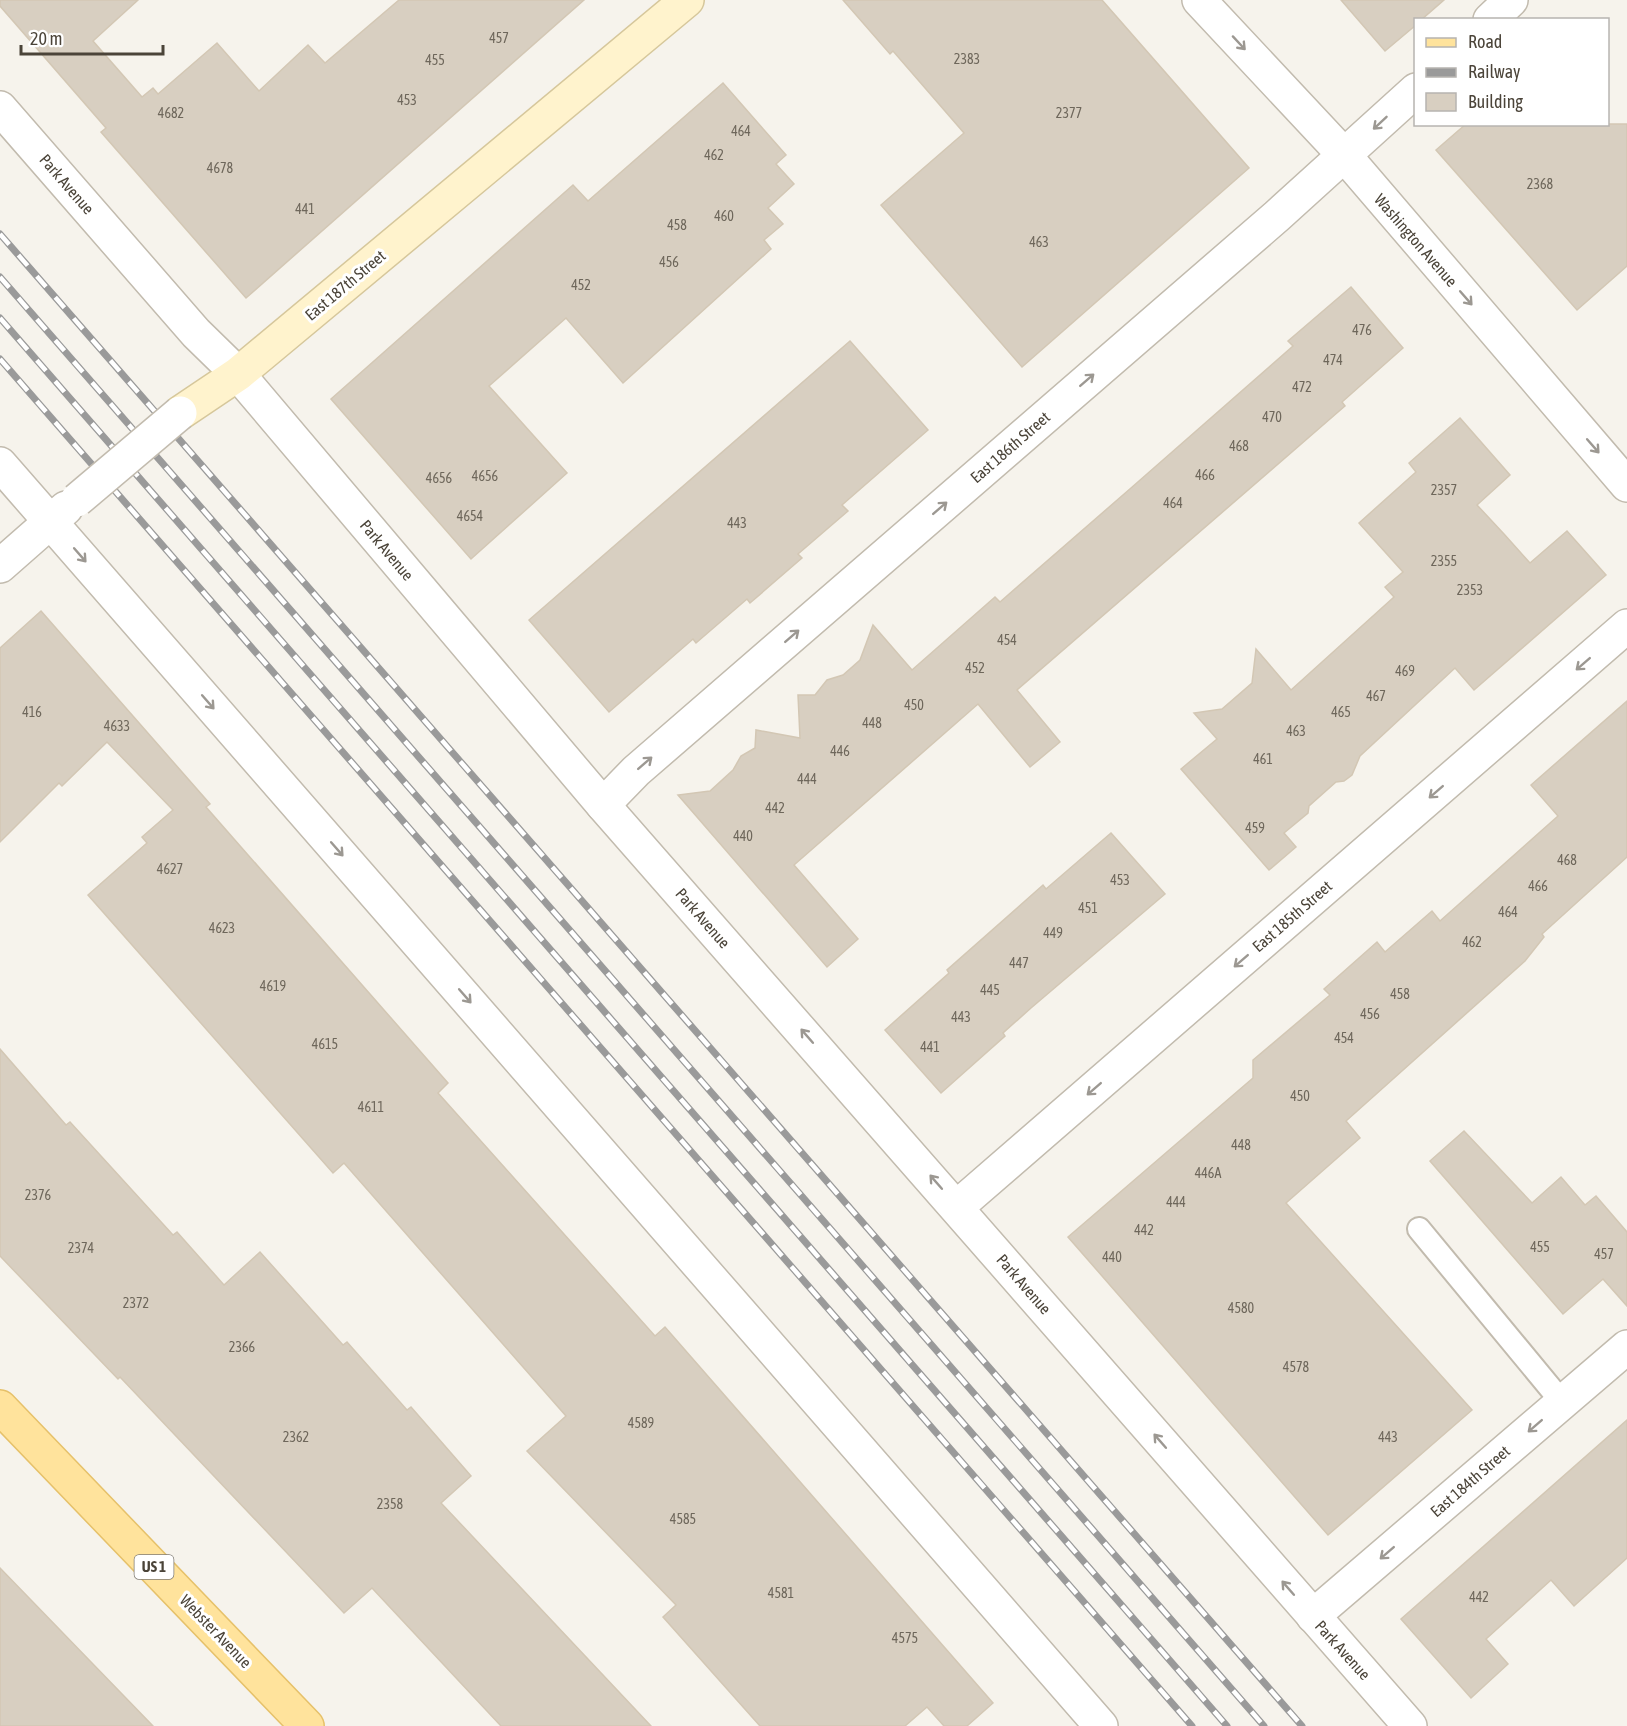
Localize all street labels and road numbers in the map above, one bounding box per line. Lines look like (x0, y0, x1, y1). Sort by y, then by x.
street label: Park Avenue (36, 150, 98, 218)
street label: Washington Avenue (1370, 190, 1461, 291)
street label: East 187th Street (301, 246, 389, 324)
street label: East 186th Street (967, 408, 1054, 486)
street label: Park Avenue (357, 516, 417, 584)
street label: East 185th Street (1249, 877, 1336, 955)
street label: Park Avenue (672, 884, 734, 952)
street label: Park Avenue (993, 1250, 1055, 1318)
street label: East 184th Street (1427, 1442, 1514, 1520)
road number: US 1 (134, 1555, 174, 1579)
street label: Webster Avenue (177, 1591, 255, 1671)
street label: Park Avenue (1312, 1617, 1374, 1683)

